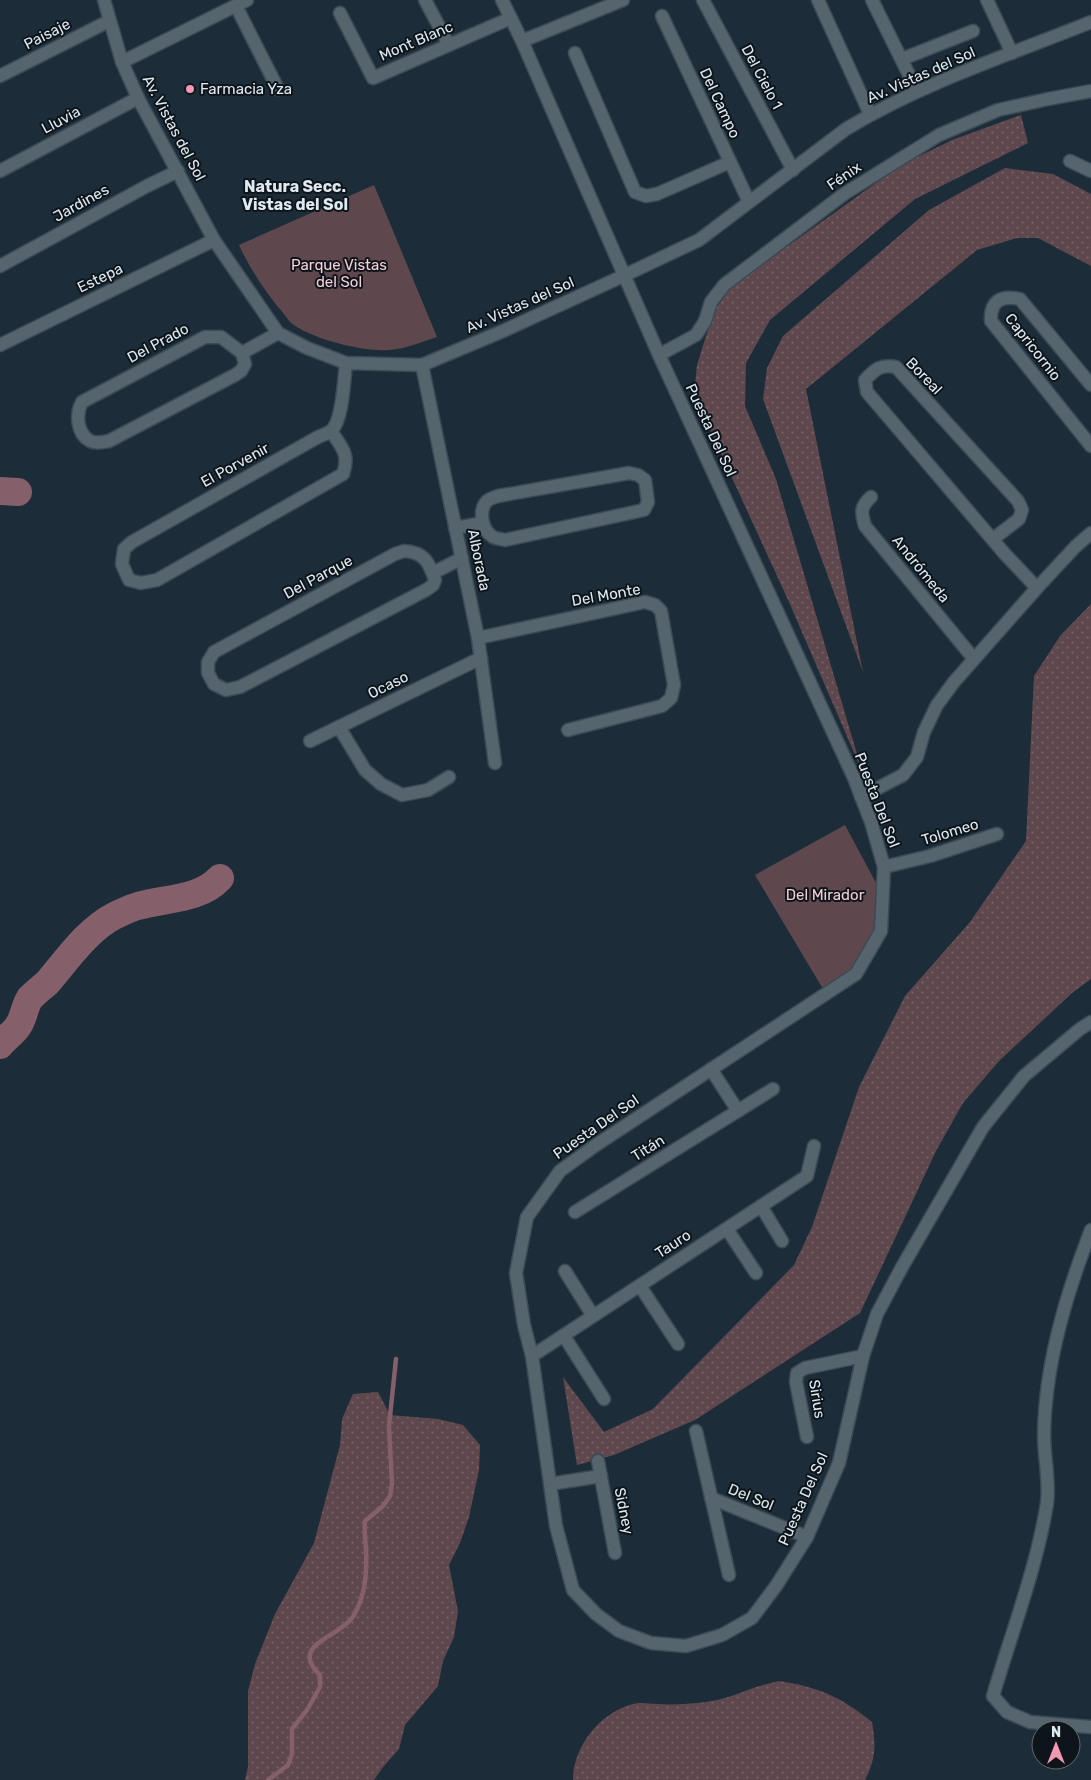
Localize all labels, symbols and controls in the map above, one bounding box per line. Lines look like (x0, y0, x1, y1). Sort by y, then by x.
street label: Paisaje (21, 15, 73, 53)
street label: Mont Blanc (376, 17, 456, 65)
street label: Del Cielo 1 (738, 42, 786, 112)
street label: Av. Vistas del Sol (864, 43, 978, 107)
street label: Del Campo (696, 65, 744, 141)
street label: Av. Vistas del Sol (139, 72, 209, 184)
place label: Farmacia Yza (200, 80, 292, 98)
marker: Farmacia Yza (184, 83, 196, 95)
street label: Lluvia (39, 102, 83, 138)
street label: Fénix (823, 158, 865, 194)
district label: Natura Secc. Vistas del Sol (242, 177, 348, 214)
street label: Jardines (50, 180, 112, 226)
park label: Parque Vistas del Sol (291, 256, 387, 291)
street label: Estepa (74, 259, 126, 297)
street label: Av. Vistas del Sol (463, 273, 577, 337)
street label: Capricornio (1001, 310, 1065, 384)
street label: Del Prado (124, 319, 192, 367)
street label: Boreal (902, 354, 946, 398)
street label: Puesta Del Sol (682, 381, 740, 479)
street label: El Porvenir (198, 439, 272, 491)
street label: Alborada (464, 528, 494, 592)
street label: Andrómeda (888, 532, 954, 606)
street label: Del Parque (280, 551, 356, 603)
street label: Del Monte (570, 580, 642, 610)
street label: Ocaso (365, 667, 411, 703)
street label: Puesta Del Sol (851, 750, 903, 850)
street label: Tolomeo (919, 815, 981, 849)
park label: Del Mirador (786, 886, 865, 904)
street label: Puesta Del Sol (550, 1091, 642, 1163)
street label: Titán (628, 1131, 668, 1165)
street label: Tauro (652, 1226, 694, 1262)
street label: Sirius (805, 1378, 829, 1420)
street label: Puesta Del Sol (774, 1450, 832, 1548)
street label: Del Sol (726, 1480, 776, 1514)
street label: Sidney (611, 1486, 637, 1536)
north arrow (1031, 1720, 1081, 1770)
text: N (1051, 1724, 1061, 1741)

